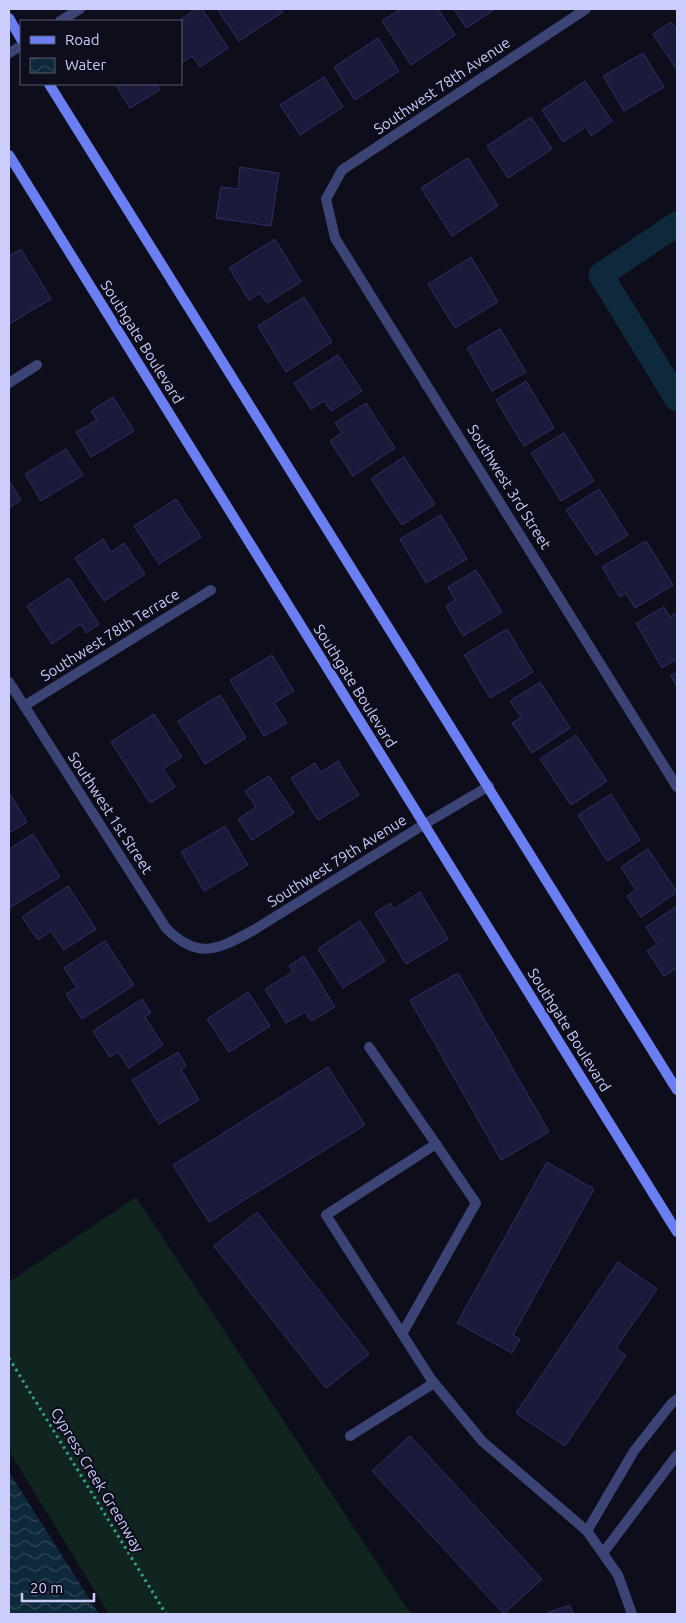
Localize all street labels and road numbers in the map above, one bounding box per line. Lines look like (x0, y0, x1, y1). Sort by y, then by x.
street label: Southwest 78th Avenue (370, 34, 513, 138)
street label: Southgate Boulevard (98, 277, 187, 407)
street label: Southwest 3rd Street (464, 421, 555, 552)
street label: Southwest 78th Terrace (37, 585, 182, 684)
street label: Southgate Boulevard (311, 621, 400, 751)
street label: Southwest 1st Street (65, 749, 156, 877)
street label: Southwest 79th Avenue (264, 811, 409, 910)
street label: Southgate Boulevard (525, 965, 614, 1095)
street label: Cypress Creek Greenway (48, 1405, 147, 1555)

